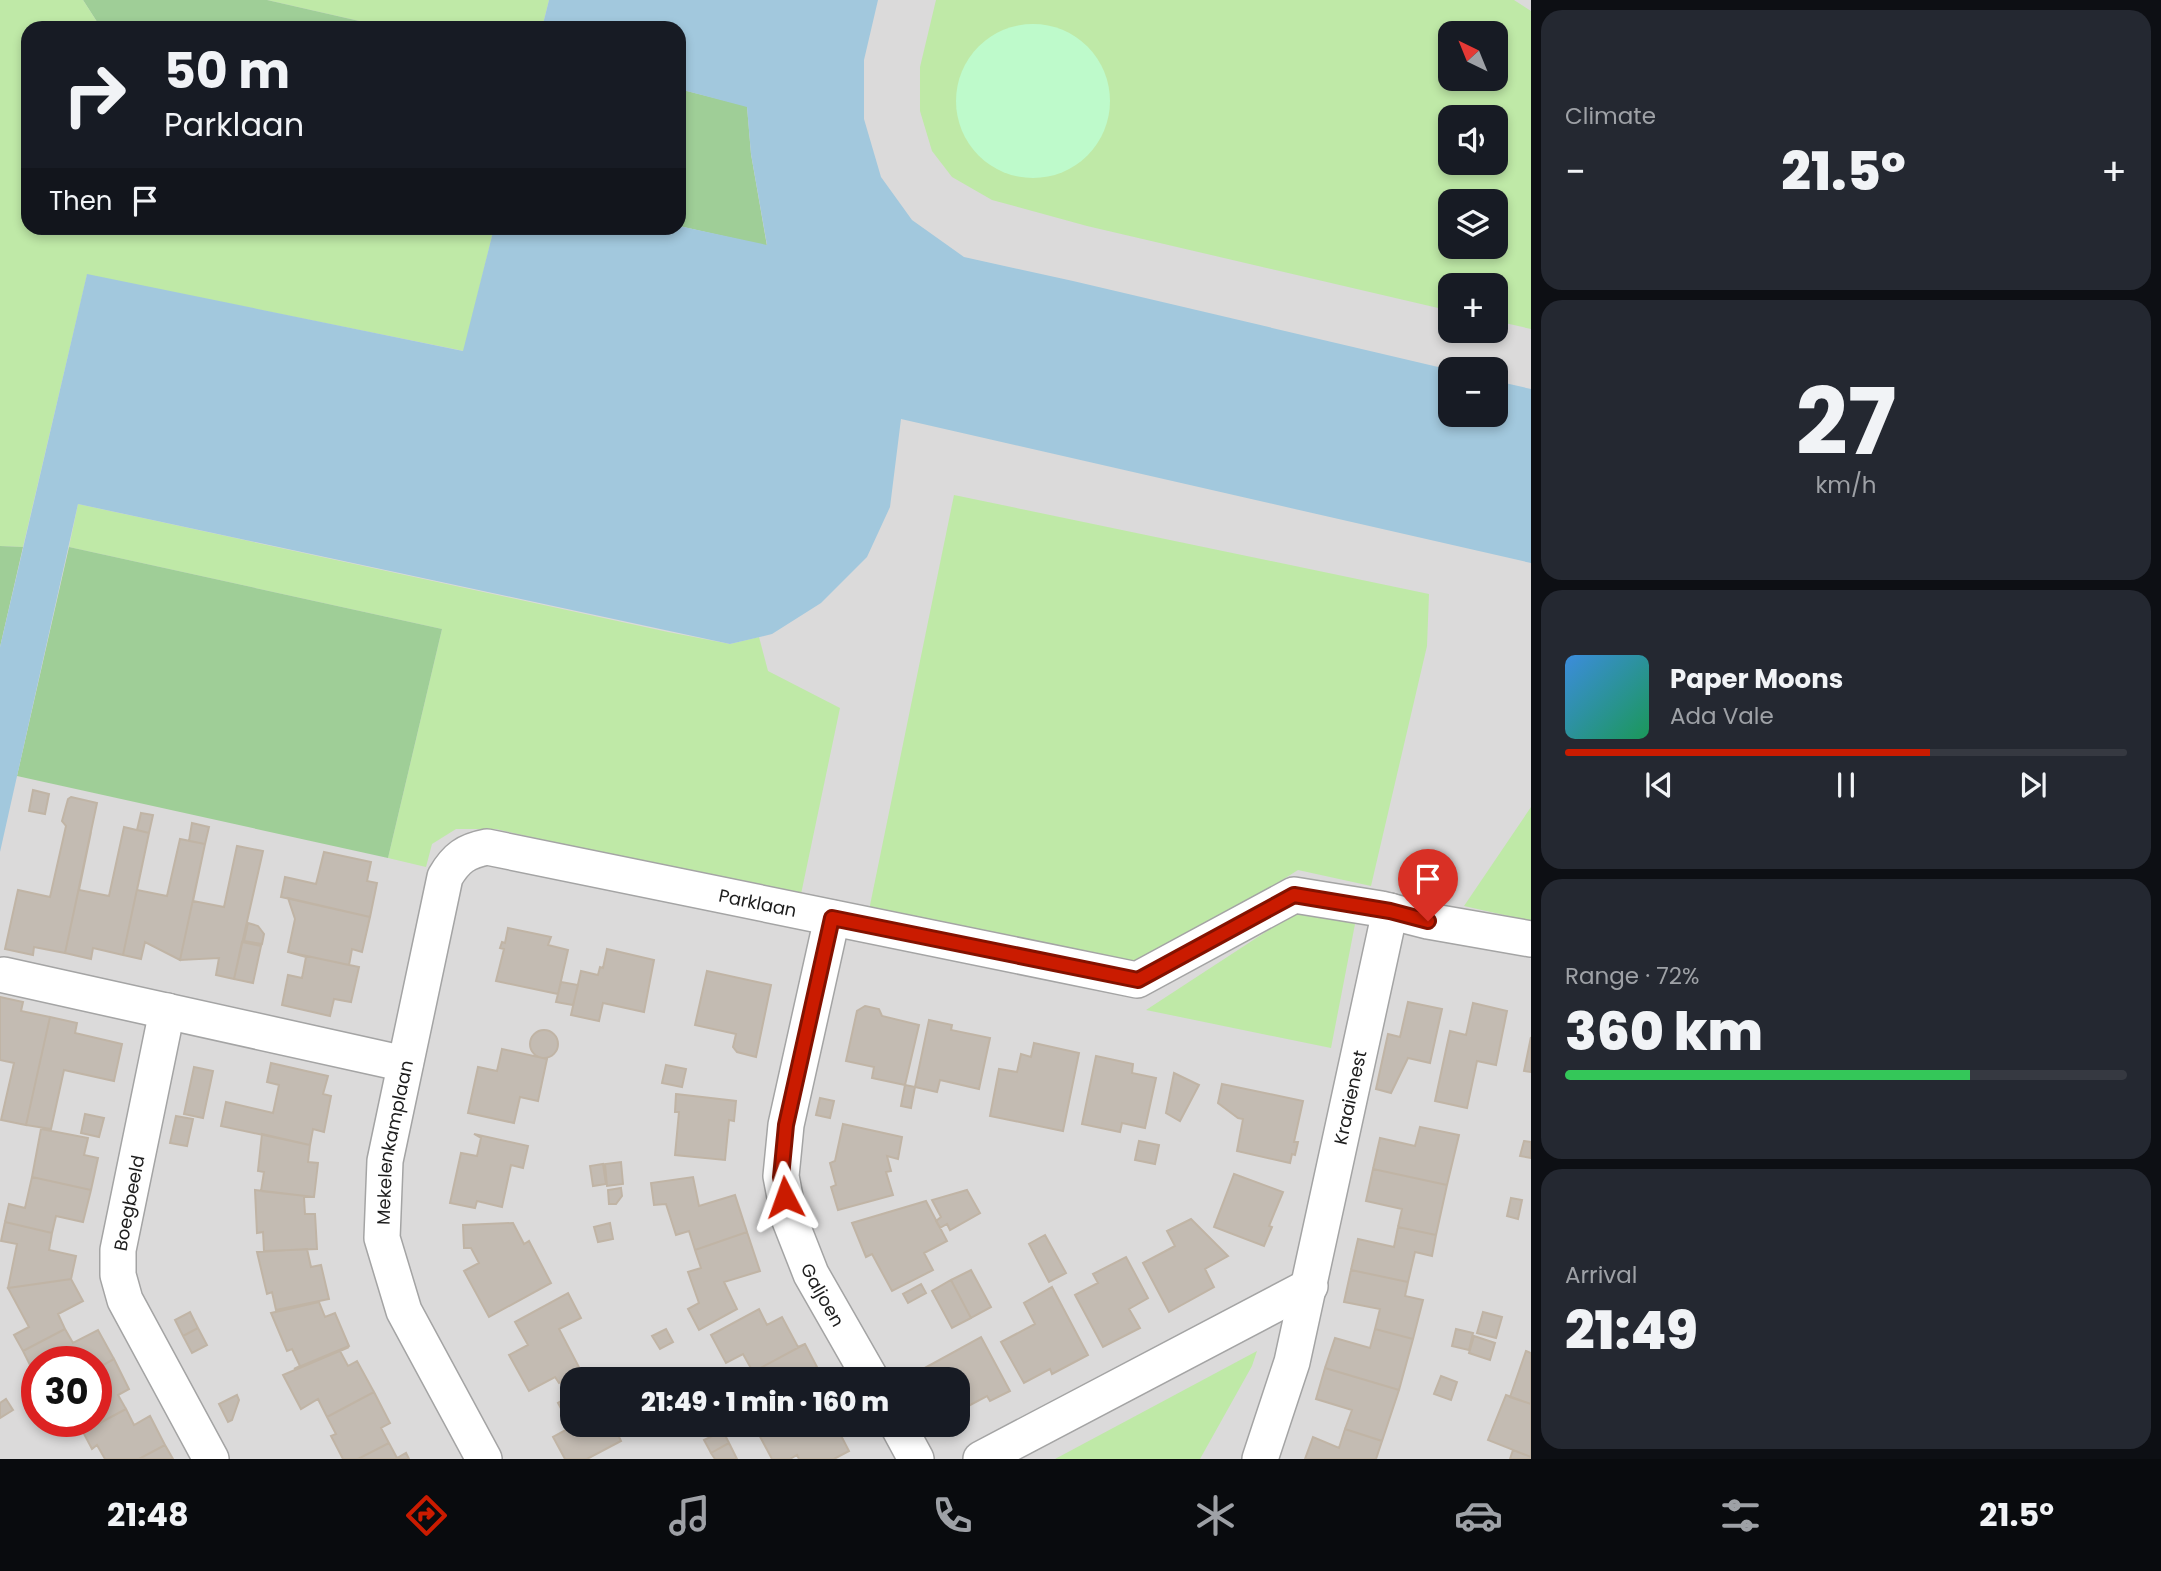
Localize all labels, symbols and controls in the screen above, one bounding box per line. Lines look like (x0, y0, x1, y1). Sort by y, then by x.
north arrow (1438, 21, 1508, 91)
map controls (1438, 21, 1508, 427)
text: 50 m (164, 37, 290, 105)
icon: right (49, 49, 140, 140)
text: Climate (1565, 100, 1656, 132)
text: Parklaan (164, 102, 304, 147)
button: sound (1438, 105, 1508, 175)
text: 21.5° (1781, 135, 1906, 208)
text: − (1565, 145, 1586, 198)
text: + (2101, 145, 2127, 198)
icon: arrive (126, 182, 164, 220)
text: Then (49, 183, 112, 219)
button: layers (1438, 189, 1508, 259)
button: + (1438, 273, 1508, 343)
button: − (1438, 357, 1508, 427)
text: 27 (1796, 358, 1896, 486)
text: km/h (1815, 469, 1877, 501)
text: Paper Moons (1670, 661, 1843, 697)
text: Ada Vale (1670, 700, 1774, 732)
icon: previous (1640, 766, 1678, 804)
icon: pause (1827, 766, 1865, 804)
icon: next (2014, 766, 2052, 804)
pin (1398, 849, 1458, 921)
icon: arrive (1409, 860, 1447, 898)
street label: Parklaan (717, 882, 799, 923)
text: Range · 72% (1565, 960, 1699, 992)
text: 360 km (1565, 995, 1763, 1068)
street label: Kraaienest (1327, 1048, 1372, 1147)
street label: Mekelenkamplaan (370, 1058, 418, 1225)
street label: Boegbeeld (107, 1153, 151, 1253)
position arrow (748, 1160, 822, 1234)
street label: Galjoen (795, 1259, 851, 1331)
text: Arrival (1565, 1259, 1637, 1291)
text: 21:49 (1565, 1294, 1698, 1367)
speed limit sign: 30 (21, 1346, 112, 1437)
text: 21:49 · 1 min · 160 m (641, 1384, 889, 1420)
icon: directions (402, 1491, 451, 1540)
icon: music (665, 1491, 714, 1540)
icon: phone (928, 1491, 977, 1540)
icon: climate (1191, 1491, 1240, 1540)
icon: car (1454, 1491, 1503, 1540)
icon: filters (1716, 1491, 1765, 1540)
text: 21:48 (107, 1492, 189, 1537)
text: 21.5° (1979, 1492, 2054, 1537)

